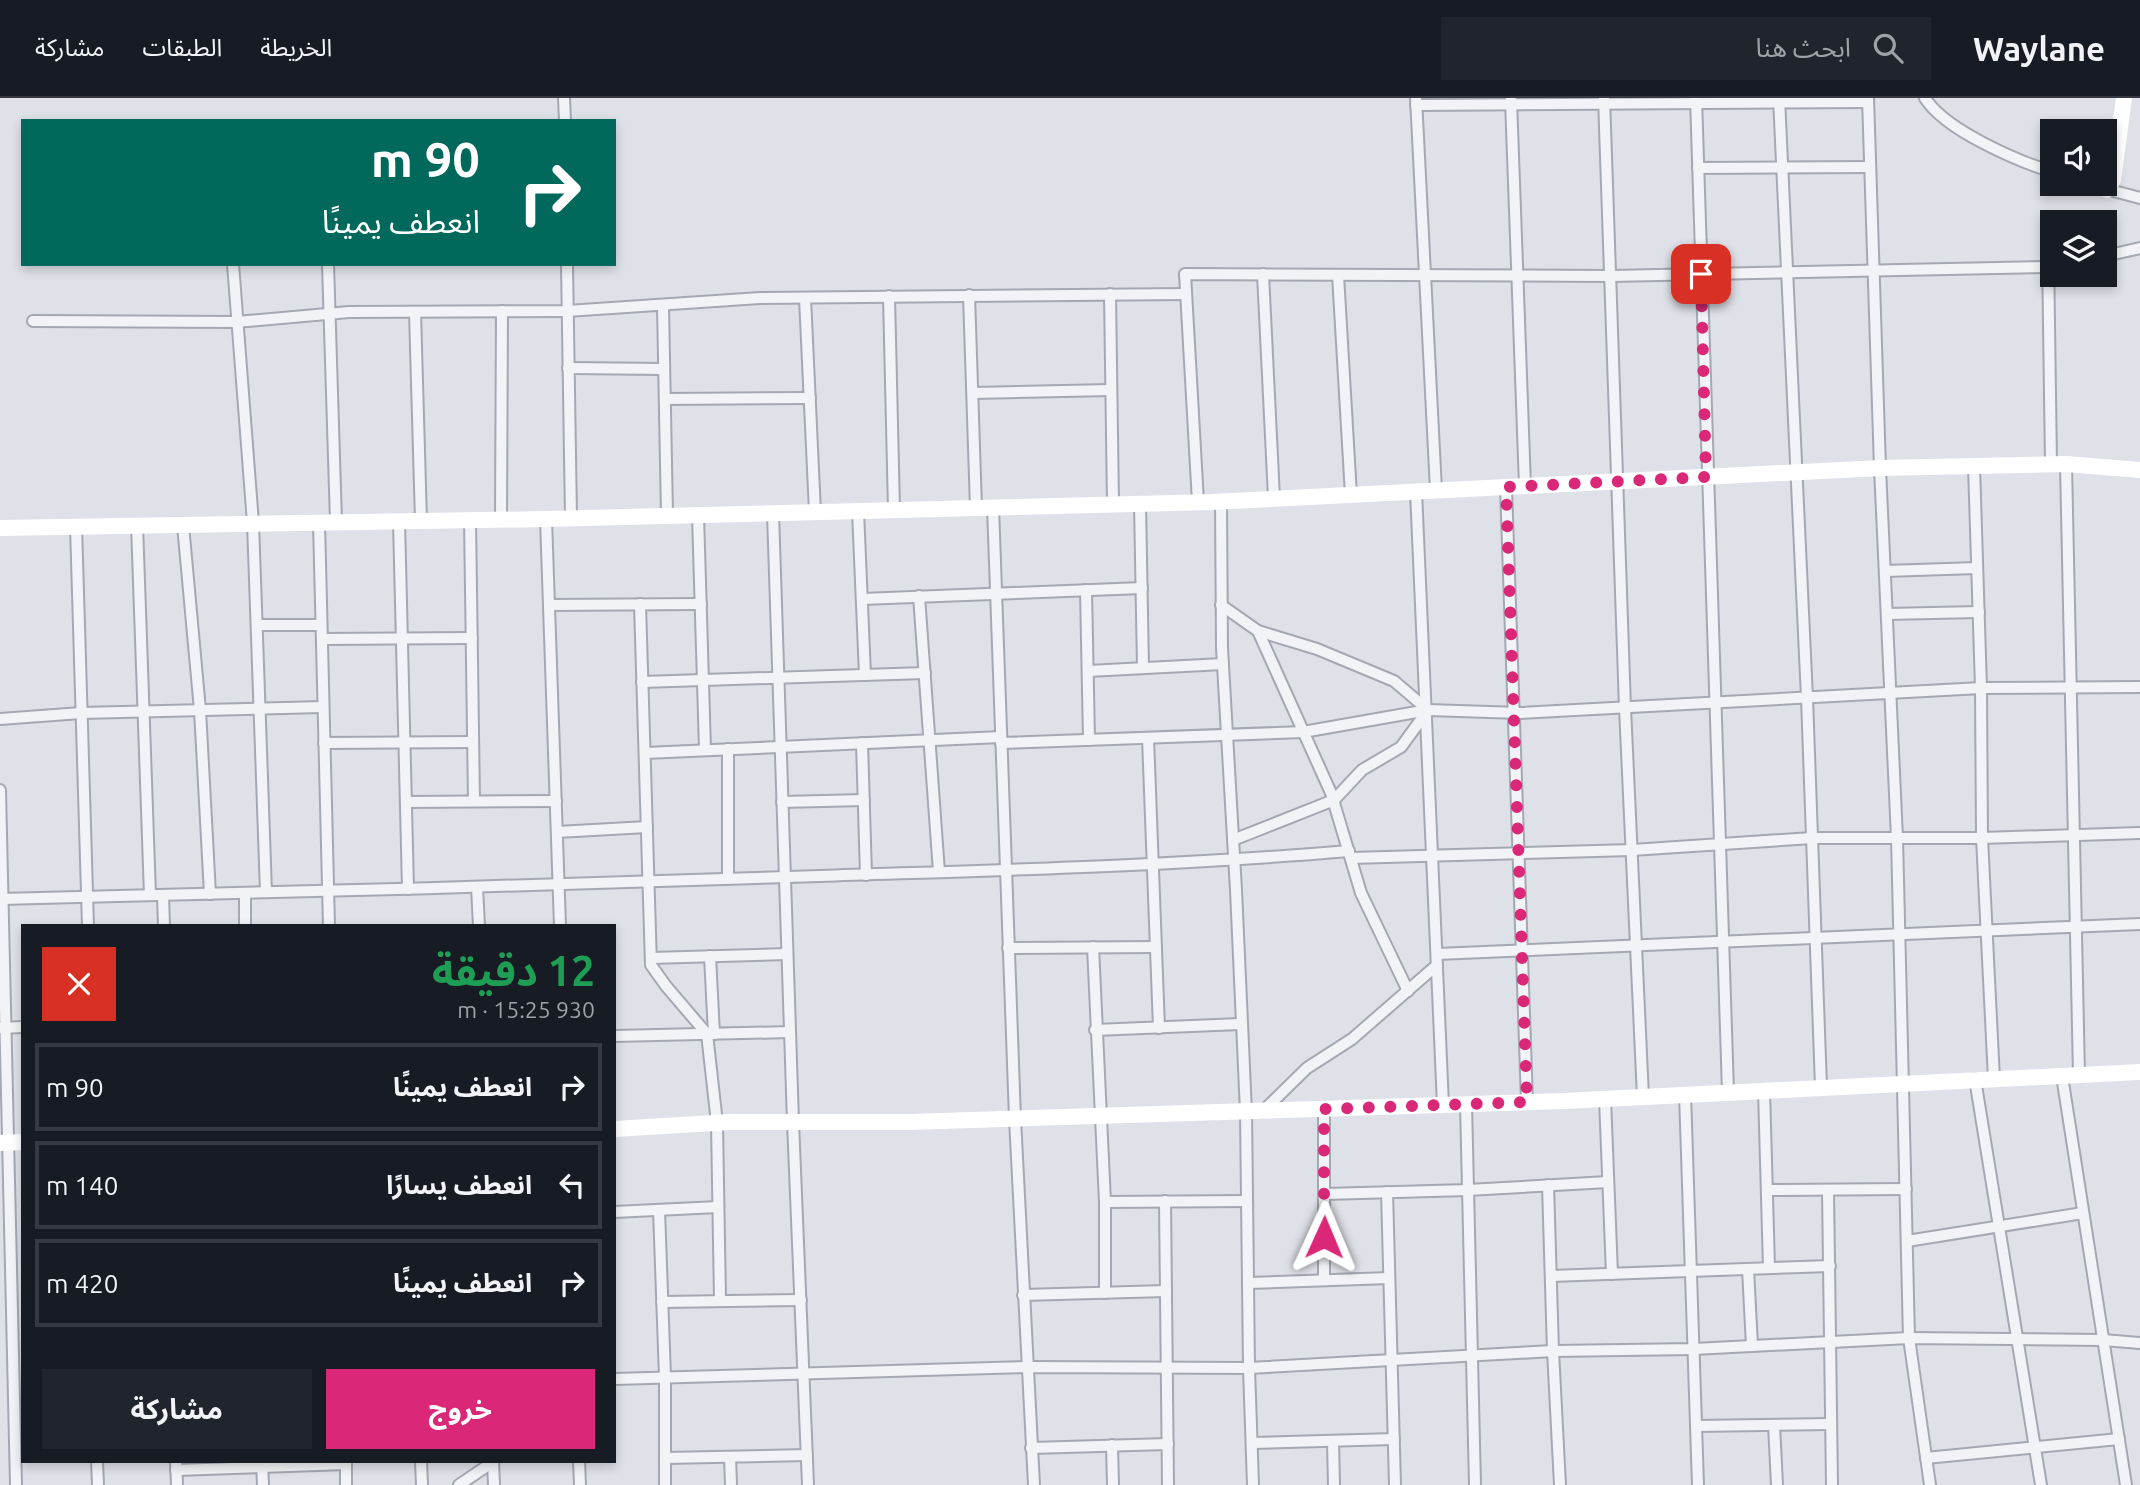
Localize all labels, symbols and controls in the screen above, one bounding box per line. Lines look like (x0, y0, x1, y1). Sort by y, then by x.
search box (1441, 17, 1931, 80)
icon: search (1869, 29, 1907, 67)
text: Waylane (1973, 30, 2105, 67)
text: ابحث هنا (1756, 33, 1851, 62)
text: مشاركة (35, 34, 104, 61)
text: الطبقات (142, 34, 222, 61)
text: الخريطة (260, 34, 332, 61)
map controls (2040, 119, 2117, 287)
button: sound (2040, 119, 2117, 196)
text: 90 m (371, 131, 480, 186)
icon: right (504, 147, 595, 238)
text: انعطف يمينًا (322, 203, 480, 239)
button: layers (2040, 210, 2117, 287)
pin (1671, 244, 1731, 304)
icon: arrive (1682, 255, 1720, 293)
button: close (42, 947, 116, 1021)
text: 12 دقيقة (432, 947, 595, 994)
text: 930 m · 15:25 (457, 997, 595, 1022)
icon: right (553, 1068, 591, 1106)
text: انعطف يمينًا (393, 1072, 532, 1101)
text: 90 m (46, 1073, 104, 1102)
icon: left (553, 1166, 591, 1204)
text: انعطف يسارًا (386, 1170, 532, 1199)
text: 140 m (46, 1171, 118, 1200)
position arrow (1287, 1200, 1361, 1274)
icon: right (553, 1264, 591, 1302)
text: انعطف يمينًا (393, 1268, 532, 1297)
text: 420 m (46, 1269, 118, 1298)
button: مشاركة (42, 1369, 312, 1449)
button: خروج (326, 1369, 595, 1449)

